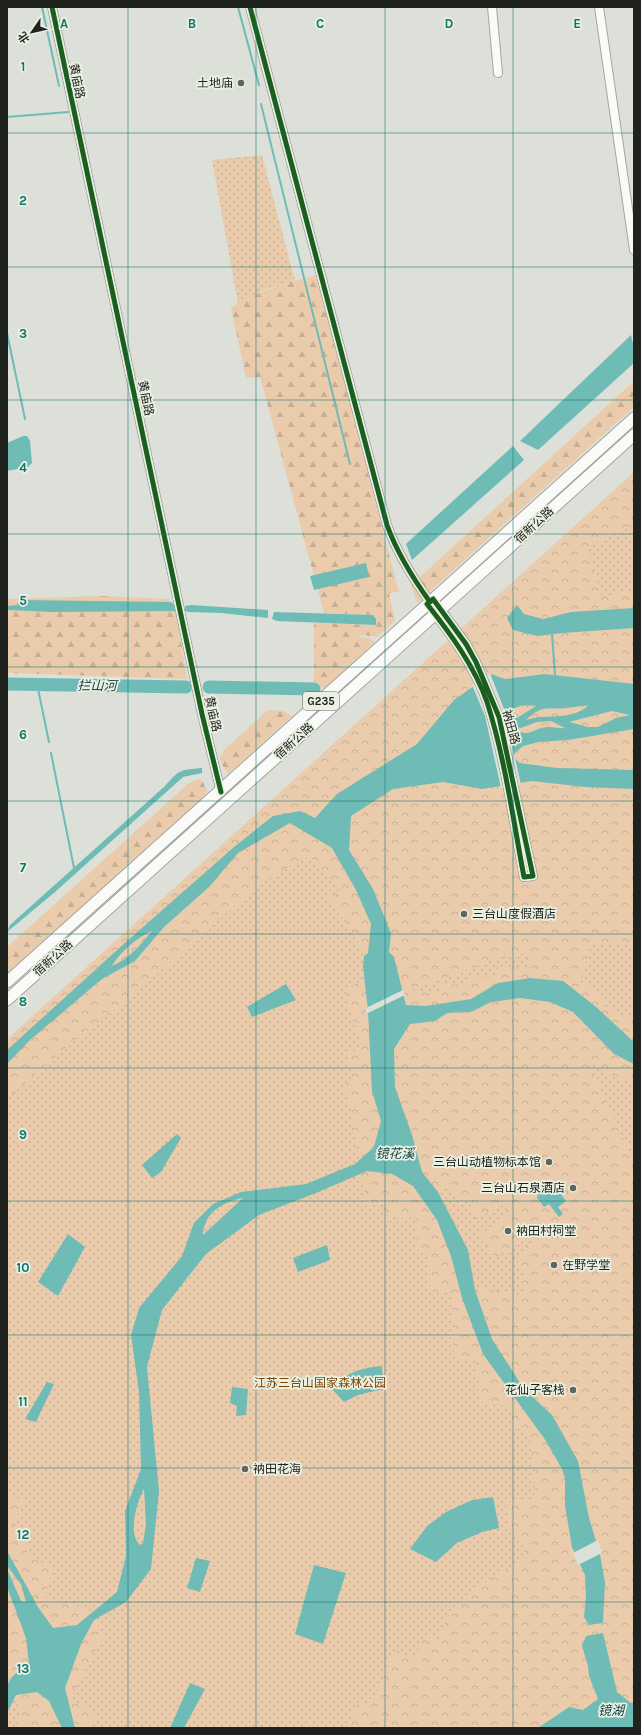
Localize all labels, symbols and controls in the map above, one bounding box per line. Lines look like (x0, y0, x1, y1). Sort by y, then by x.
north arrow (12, 12, 52, 52)
text: A (60, 16, 68, 31)
text: B (188, 16, 196, 31)
text: C (316, 16, 324, 31)
text: D (445, 16, 454, 31)
text: E (573, 16, 581, 31)
text: 北 (16, 29, 33, 46)
text: 1 (21, 59, 25, 74)
street label: 黄庙路 (66, 62, 88, 100)
place label: 土地庙 (197, 76, 233, 90)
marker: 土地庙 (236, 78, 246, 88)
text: 2 (19, 193, 27, 208)
text: 3 (19, 326, 27, 341)
street label: 黄庙路 (135, 379, 157, 417)
text: 4 (19, 460, 27, 475)
street label: 宿新公路 (511, 504, 557, 546)
text: 5 (19, 593, 27, 608)
water label: 拦山河 (77, 678, 120, 693)
road number: G235 (303, 692, 339, 710)
street label: 黄庙路 (202, 695, 224, 733)
street label: 衲田路 (500, 708, 522, 746)
street label: 宿新公路 (271, 720, 317, 762)
text: 6 (19, 727, 27, 742)
text: 7 (20, 860, 27, 875)
place label: 三台山度假酒店 (472, 907, 556, 921)
marker: 三台山度假酒店 (459, 909, 469, 919)
street label: 宿新公路 (30, 937, 76, 979)
text: 8 (19, 994, 27, 1009)
text: 9 (19, 1127, 27, 1142)
water label: 镜花溪 (375, 1146, 416, 1161)
place label: 三台山动植物标本馆 (433, 1155, 541, 1169)
marker: 三台山动植物标本馆 (544, 1157, 554, 1167)
place label: 三台山石泉酒店 (481, 1181, 565, 1195)
marker: 三台山石泉酒店 (568, 1183, 578, 1193)
place label: 衲田村祠堂 (516, 1224, 576, 1238)
marker: 衲田村祠堂 (503, 1226, 513, 1236)
place label: 在野学堂 (562, 1258, 610, 1272)
text: 10 (17, 1260, 29, 1275)
marker: 在野学堂 (549, 1260, 559, 1270)
park label: 江苏三台山国家森林公园 (254, 1376, 386, 1390)
place label: 花仙子客栈 (505, 1383, 565, 1397)
marker: 花仙子客栈 (568, 1385, 578, 1395)
text: 11 (18, 1394, 28, 1409)
place label: 衲田花海 (253, 1462, 301, 1476)
marker: 衲田花海 (240, 1464, 250, 1474)
text: 12 (17, 1527, 29, 1542)
text: 13 (17, 1661, 29, 1676)
water label: 镜湖 (598, 1703, 626, 1718)

